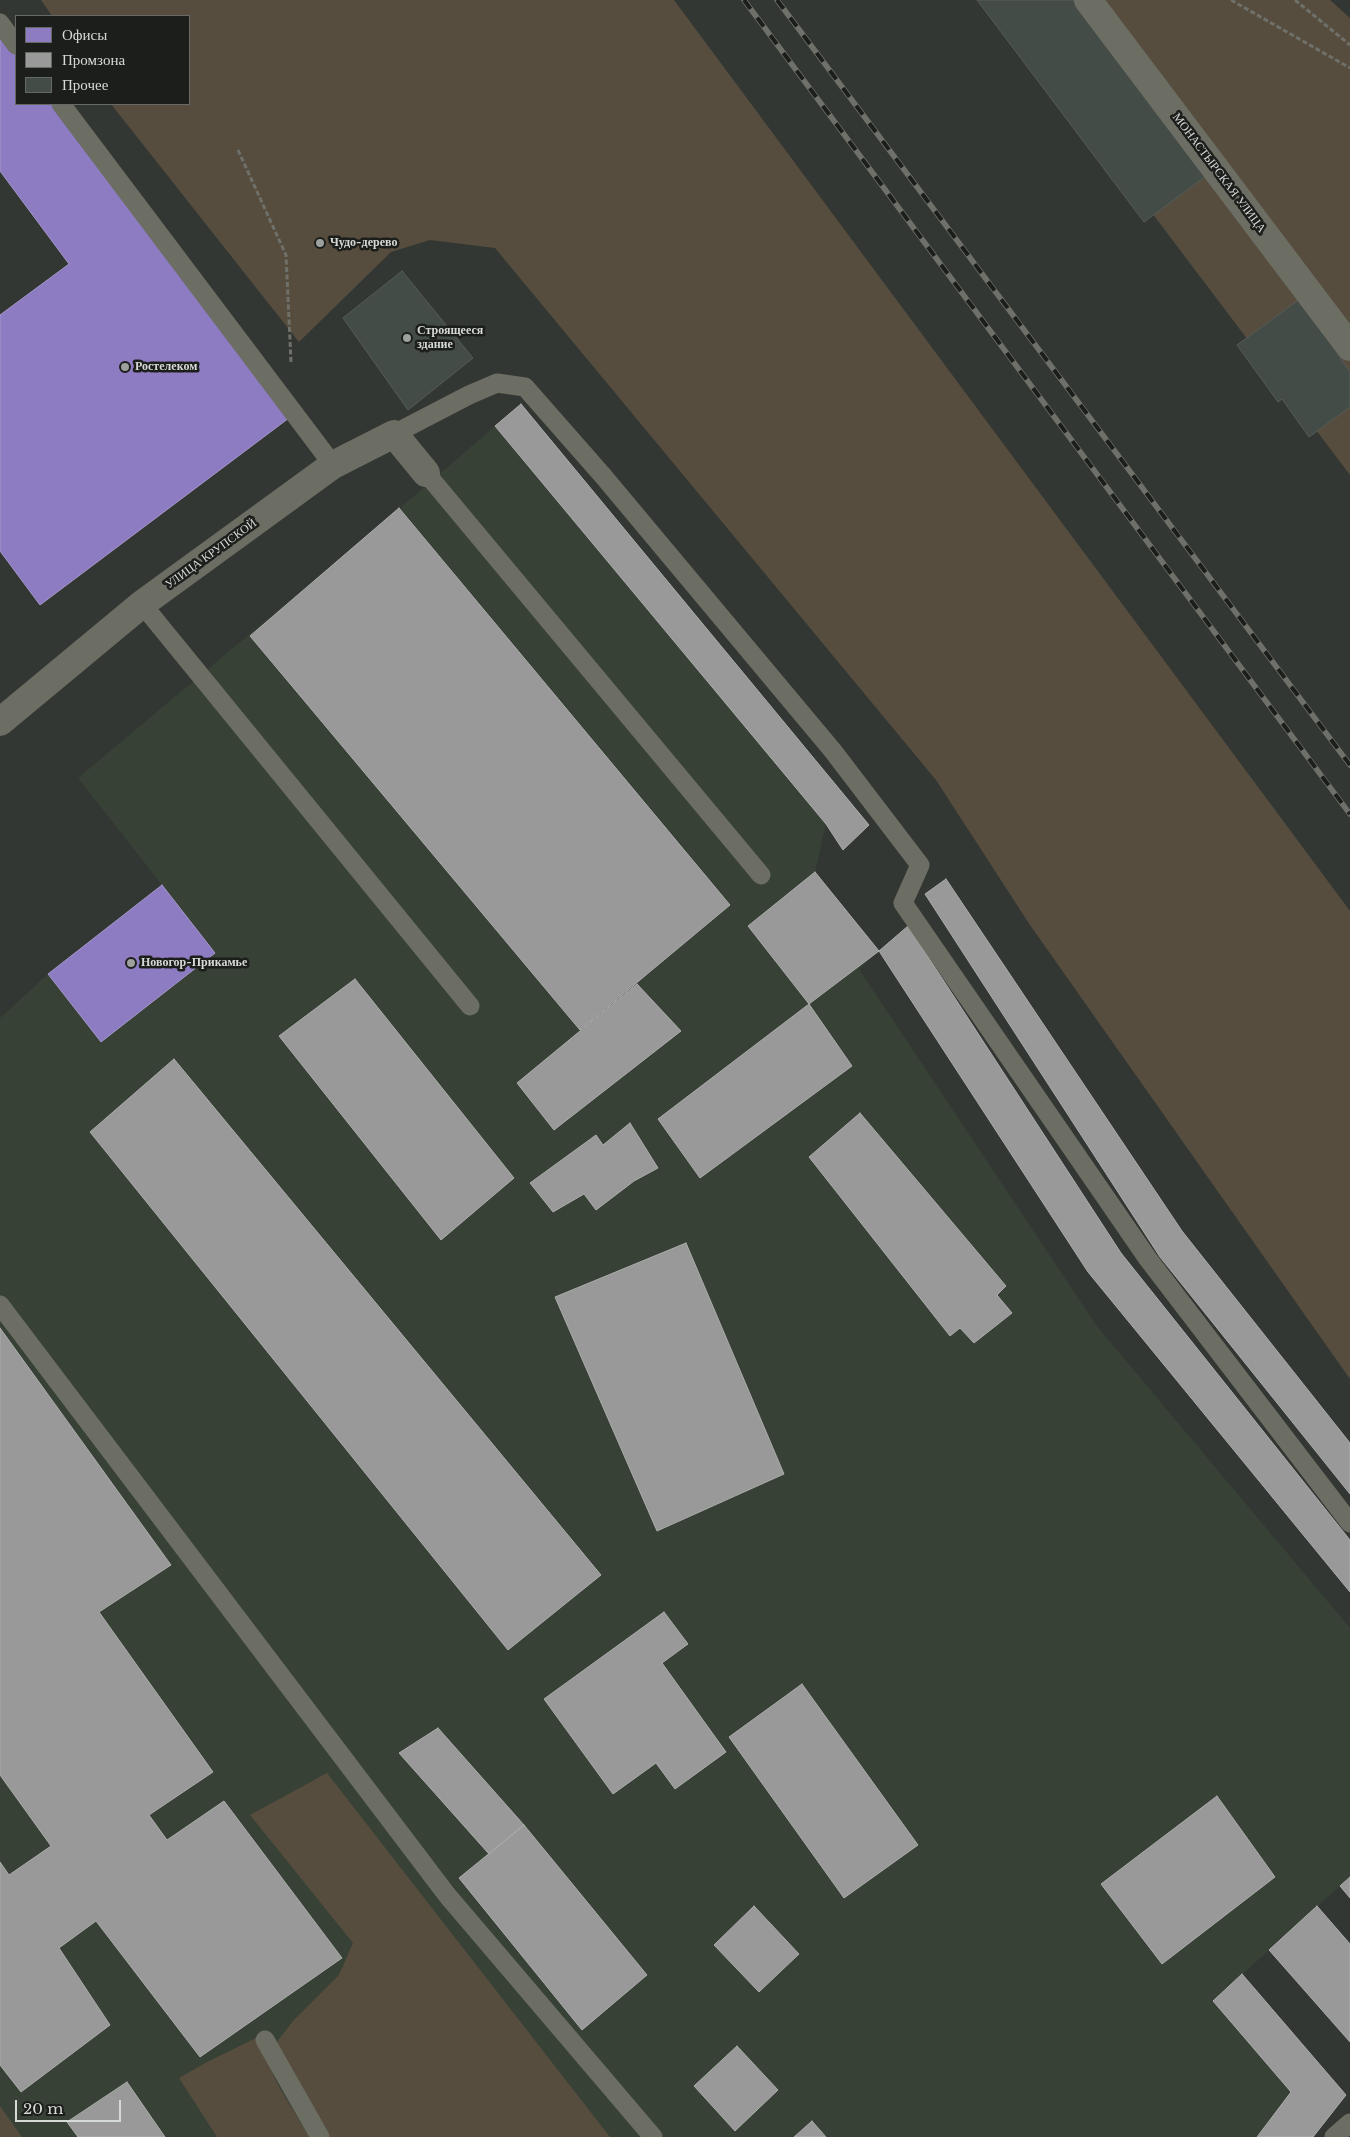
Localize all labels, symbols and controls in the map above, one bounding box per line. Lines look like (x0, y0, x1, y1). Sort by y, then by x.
legend (15, 15, 190, 105)
text: Офисы (62, 25, 107, 44)
text: Промзона (62, 50, 125, 69)
text: Прочее (62, 75, 108, 94)
street label: МОНАСТЫРСКАЯ УЛИЦА (1169, 110, 1269, 236)
place label: Чудо-дерево (330, 236, 397, 250)
marker: Чудо-дерево (314, 237, 326, 249)
place label: Строящееся здание (417, 324, 483, 352)
marker: Строящееся здание (401, 332, 413, 344)
place label: Ростелеком (135, 360, 197, 374)
marker: Ростелеком (119, 361, 131, 373)
street label: УЛИЦА КРУПСКОЙ (163, 516, 259, 592)
place label: Новогор-Прикамье (141, 956, 247, 970)
marker: Новогор-Прикамье (125, 957, 137, 969)
scale bar (18, 2090, 124, 2122)
text: 20 m (23, 2099, 63, 2118)

